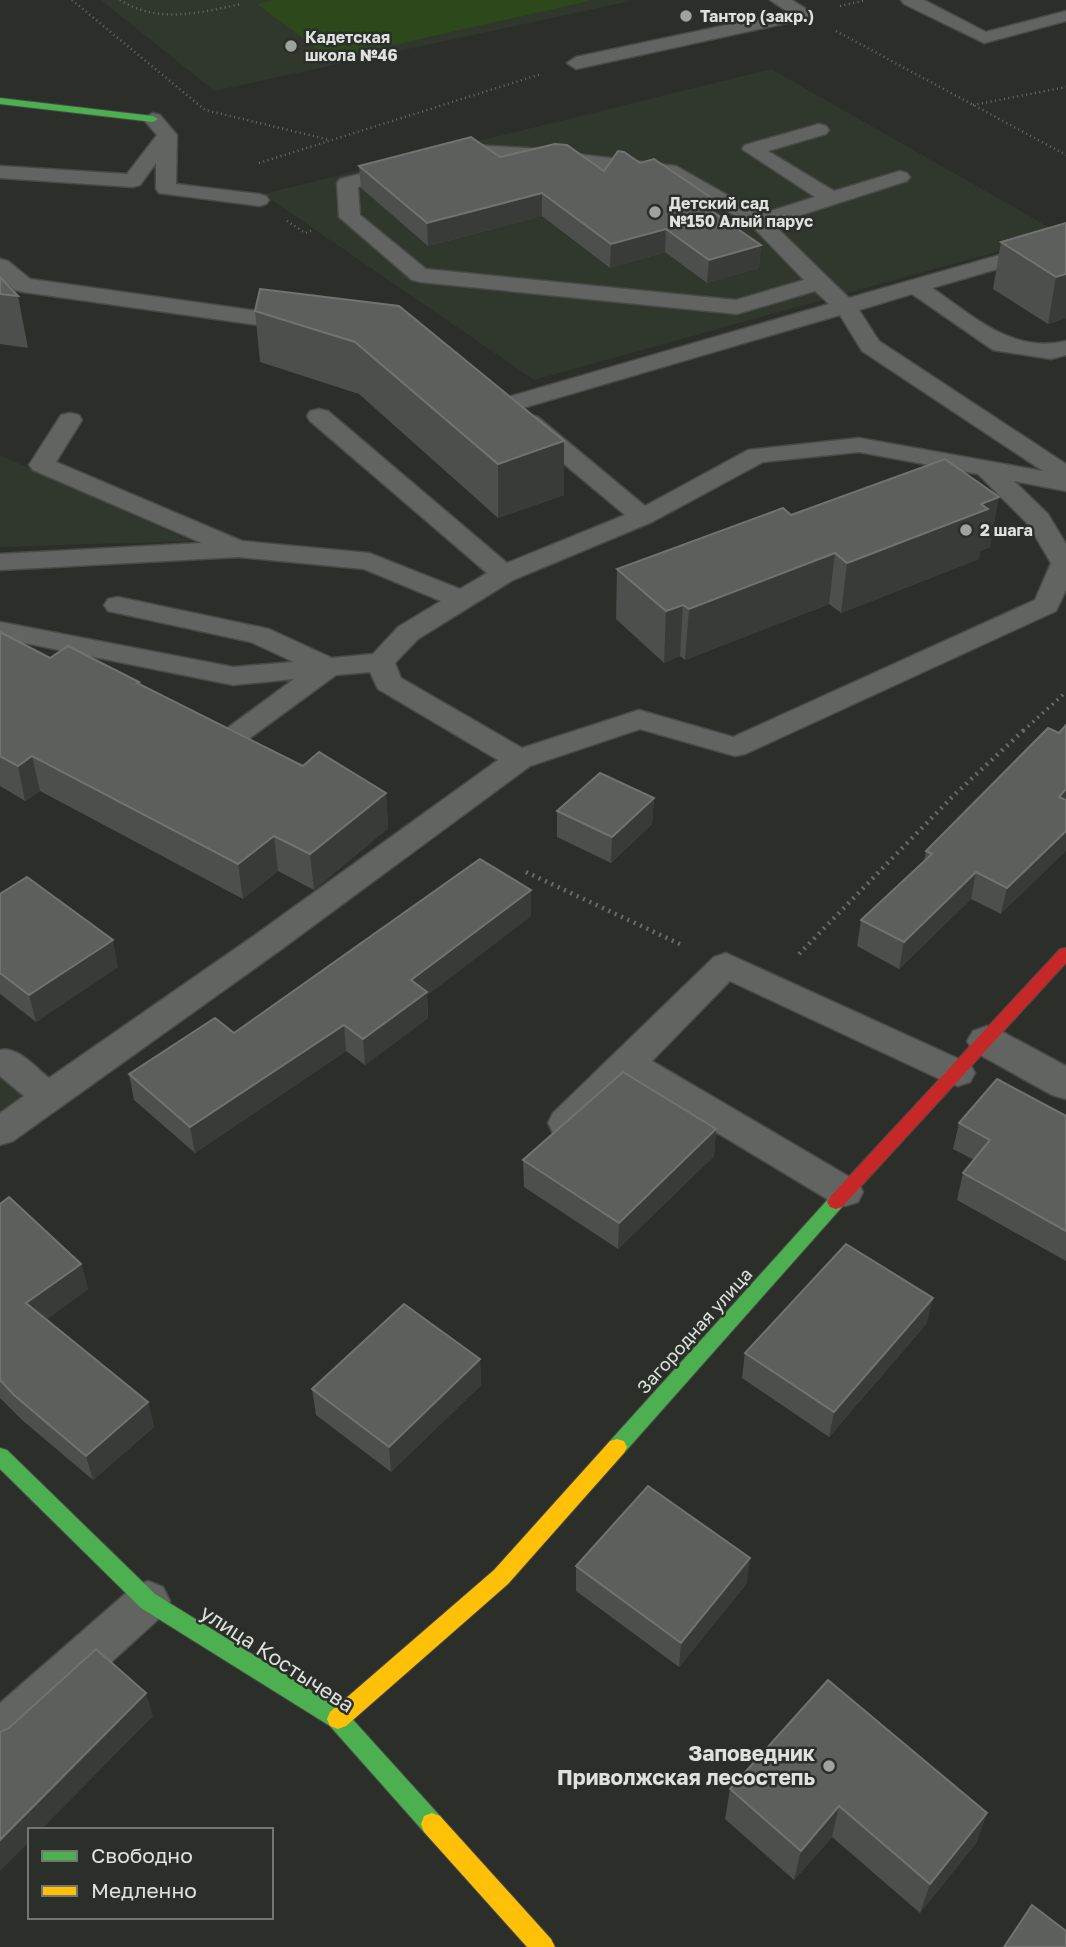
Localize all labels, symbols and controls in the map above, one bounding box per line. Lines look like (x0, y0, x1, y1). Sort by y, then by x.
place label: Тантор (закр.) (700, 6, 814, 26)
marker: Тантор (закр.) (678, 8, 694, 24)
place label: Кадетская школа №46 (305, 27, 398, 65)
marker: Кадетская школа №46 (283, 38, 299, 54)
place label: Детский сад №150 Алый парус (669, 193, 813, 231)
marker: Детский сад №150 Алый парус (647, 204, 663, 220)
place label: 2 шага (980, 520, 1033, 540)
marker: 2 шага (958, 522, 974, 538)
street label: Загородная улица (632, 1263, 757, 1398)
street label: улица Костычева (196, 1599, 359, 1718)
place label: Заповедник Приволжская лесостепь (557, 1740, 815, 1790)
marker: Заповедник Приволжская лесостепь (821, 1758, 837, 1774)
legend (28, 1828, 273, 1919)
text: Свободно (91, 1842, 193, 1868)
text: Медленно (91, 1877, 197, 1903)

